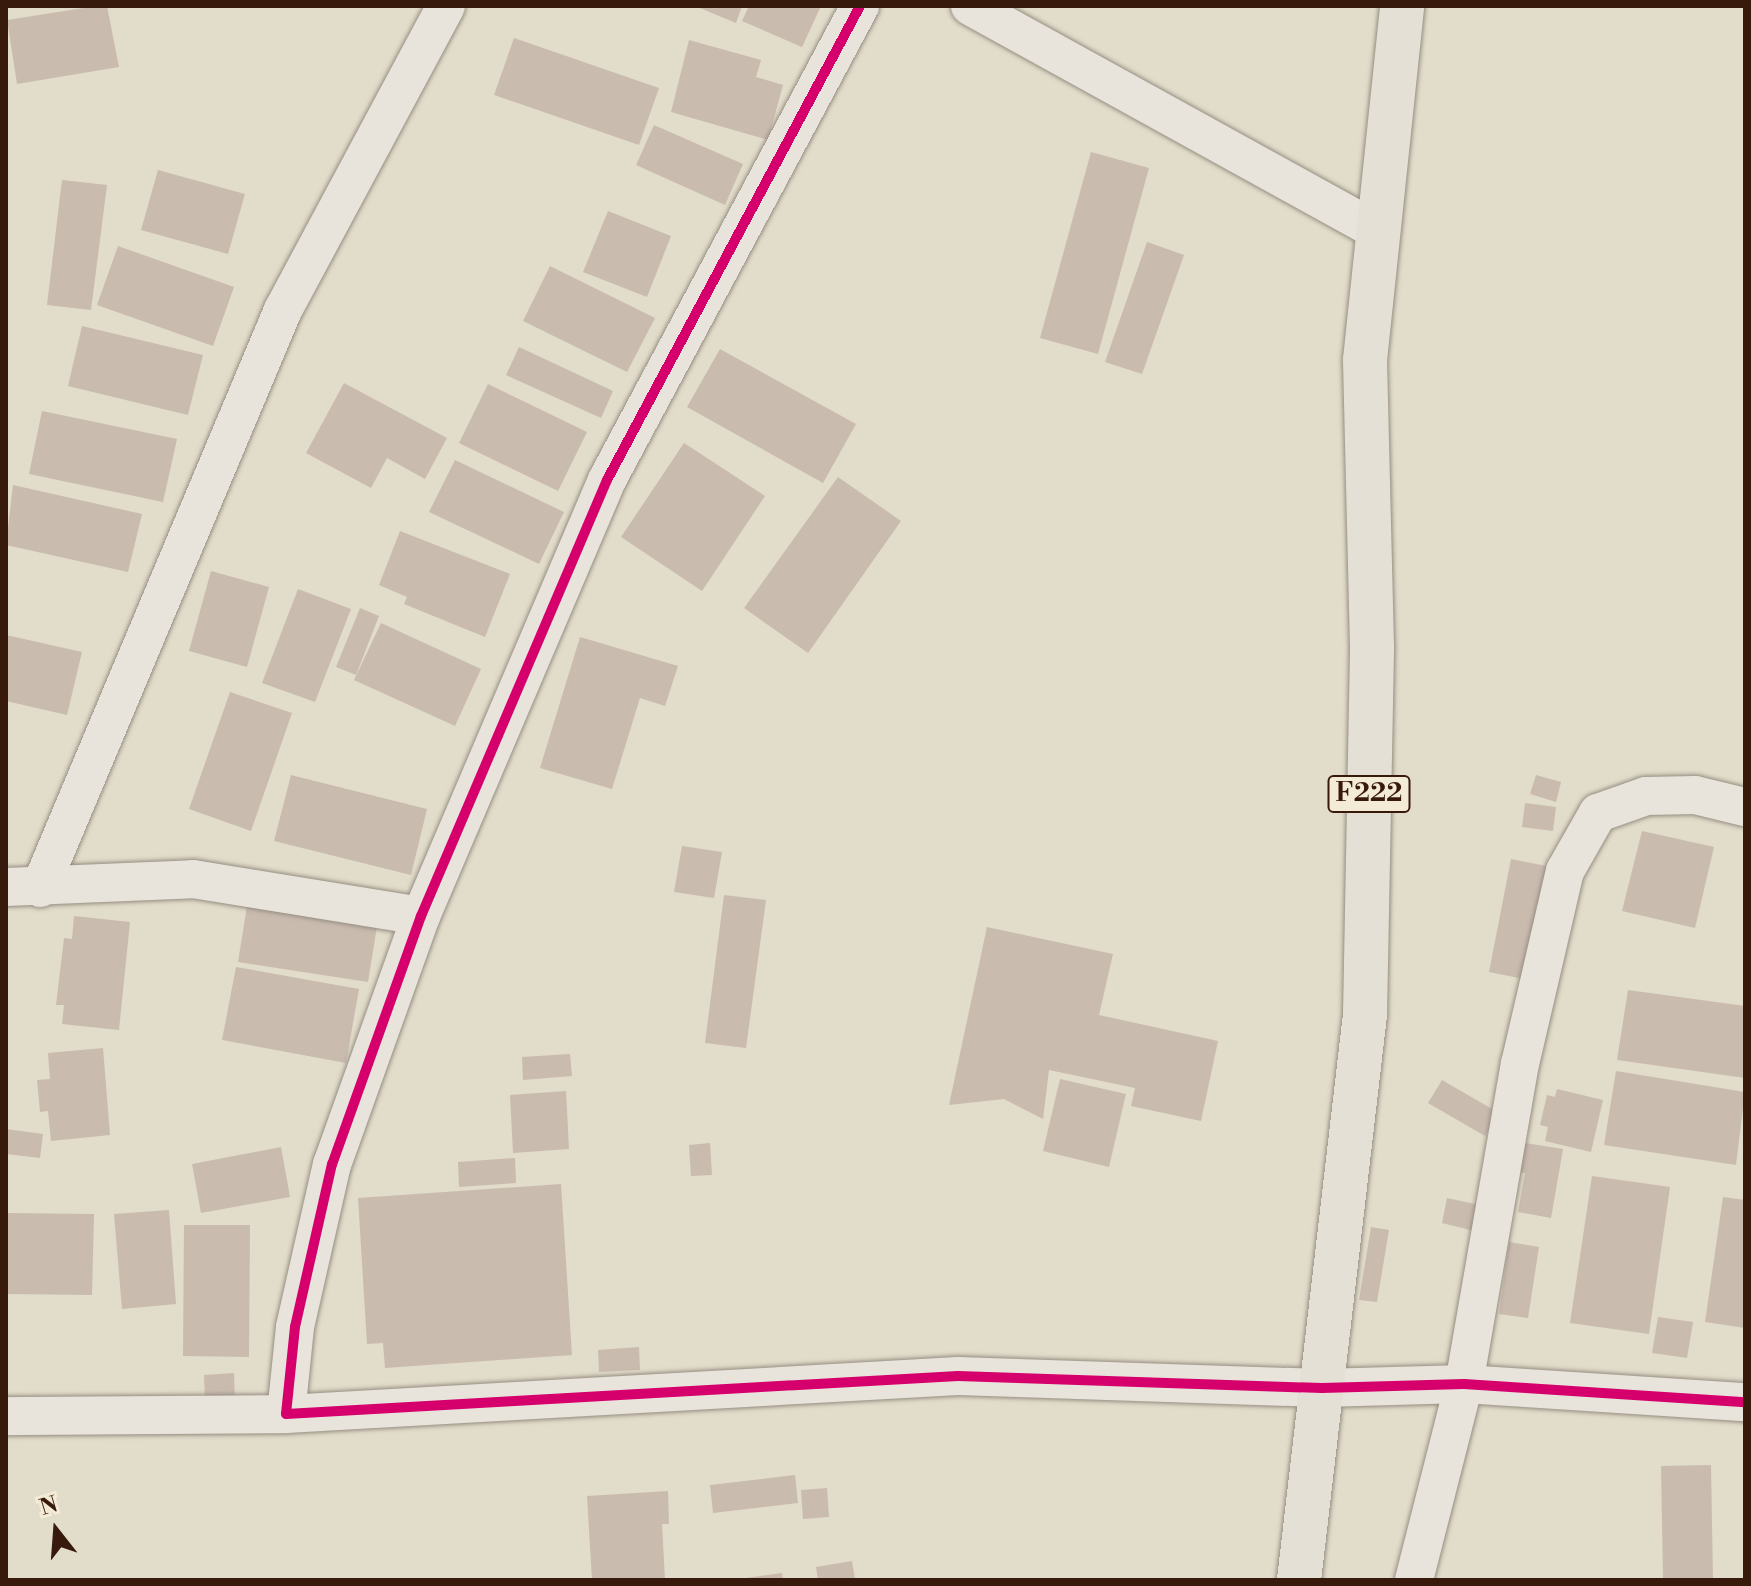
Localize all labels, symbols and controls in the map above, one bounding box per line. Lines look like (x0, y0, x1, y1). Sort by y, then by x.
road number: F222 (1327, 772, 1411, 816)
north arrow (16, 1490, 96, 1570)
text: N (37, 1491, 61, 1522)

